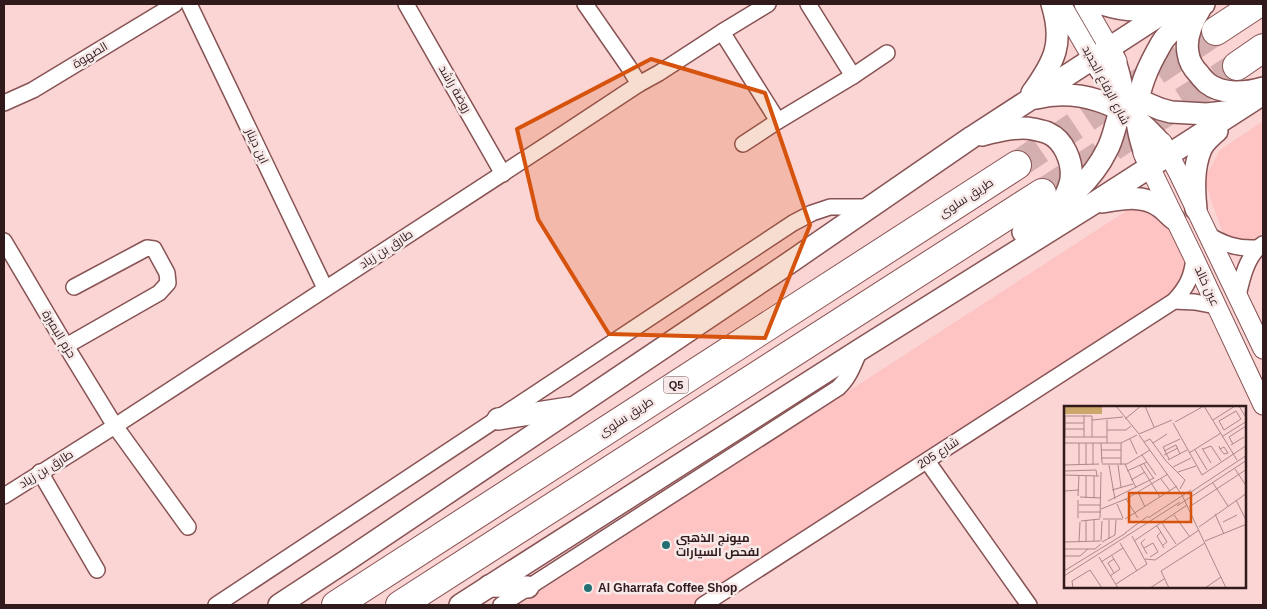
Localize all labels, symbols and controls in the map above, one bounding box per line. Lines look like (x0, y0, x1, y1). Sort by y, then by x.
street label: الصهوة (70, 39, 110, 71)
street label: شارع الرفاع الجديد (1078, 43, 1133, 127)
street label: روضة راشد (436, 63, 474, 115)
street label: ابن دينار (242, 125, 271, 166)
street label: طريق سلوى (936, 175, 996, 221)
street label: طارق بن زياد (357, 227, 415, 271)
street label: عين خالد (1192, 264, 1222, 308)
street label: حزم البمبرة (38, 308, 79, 361)
road number: Q5 (664, 376, 688, 394)
street label: طريق سلوى (596, 394, 656, 440)
inset map (1064, 406, 1247, 589)
street label: شارع 205 (915, 434, 962, 472)
street label: طارق بن زياد (16, 447, 76, 491)
place label: ميونج الذهبي لفحص السيارات (676, 531, 759, 560)
marker: ميونج الذهبي لفحص السيارات (660, 539, 672, 551)
place label: Al Gharrafa Coffee Shop (598, 581, 737, 595)
marker: Al Gharrafa Coffee Shop (582, 582, 594, 594)

